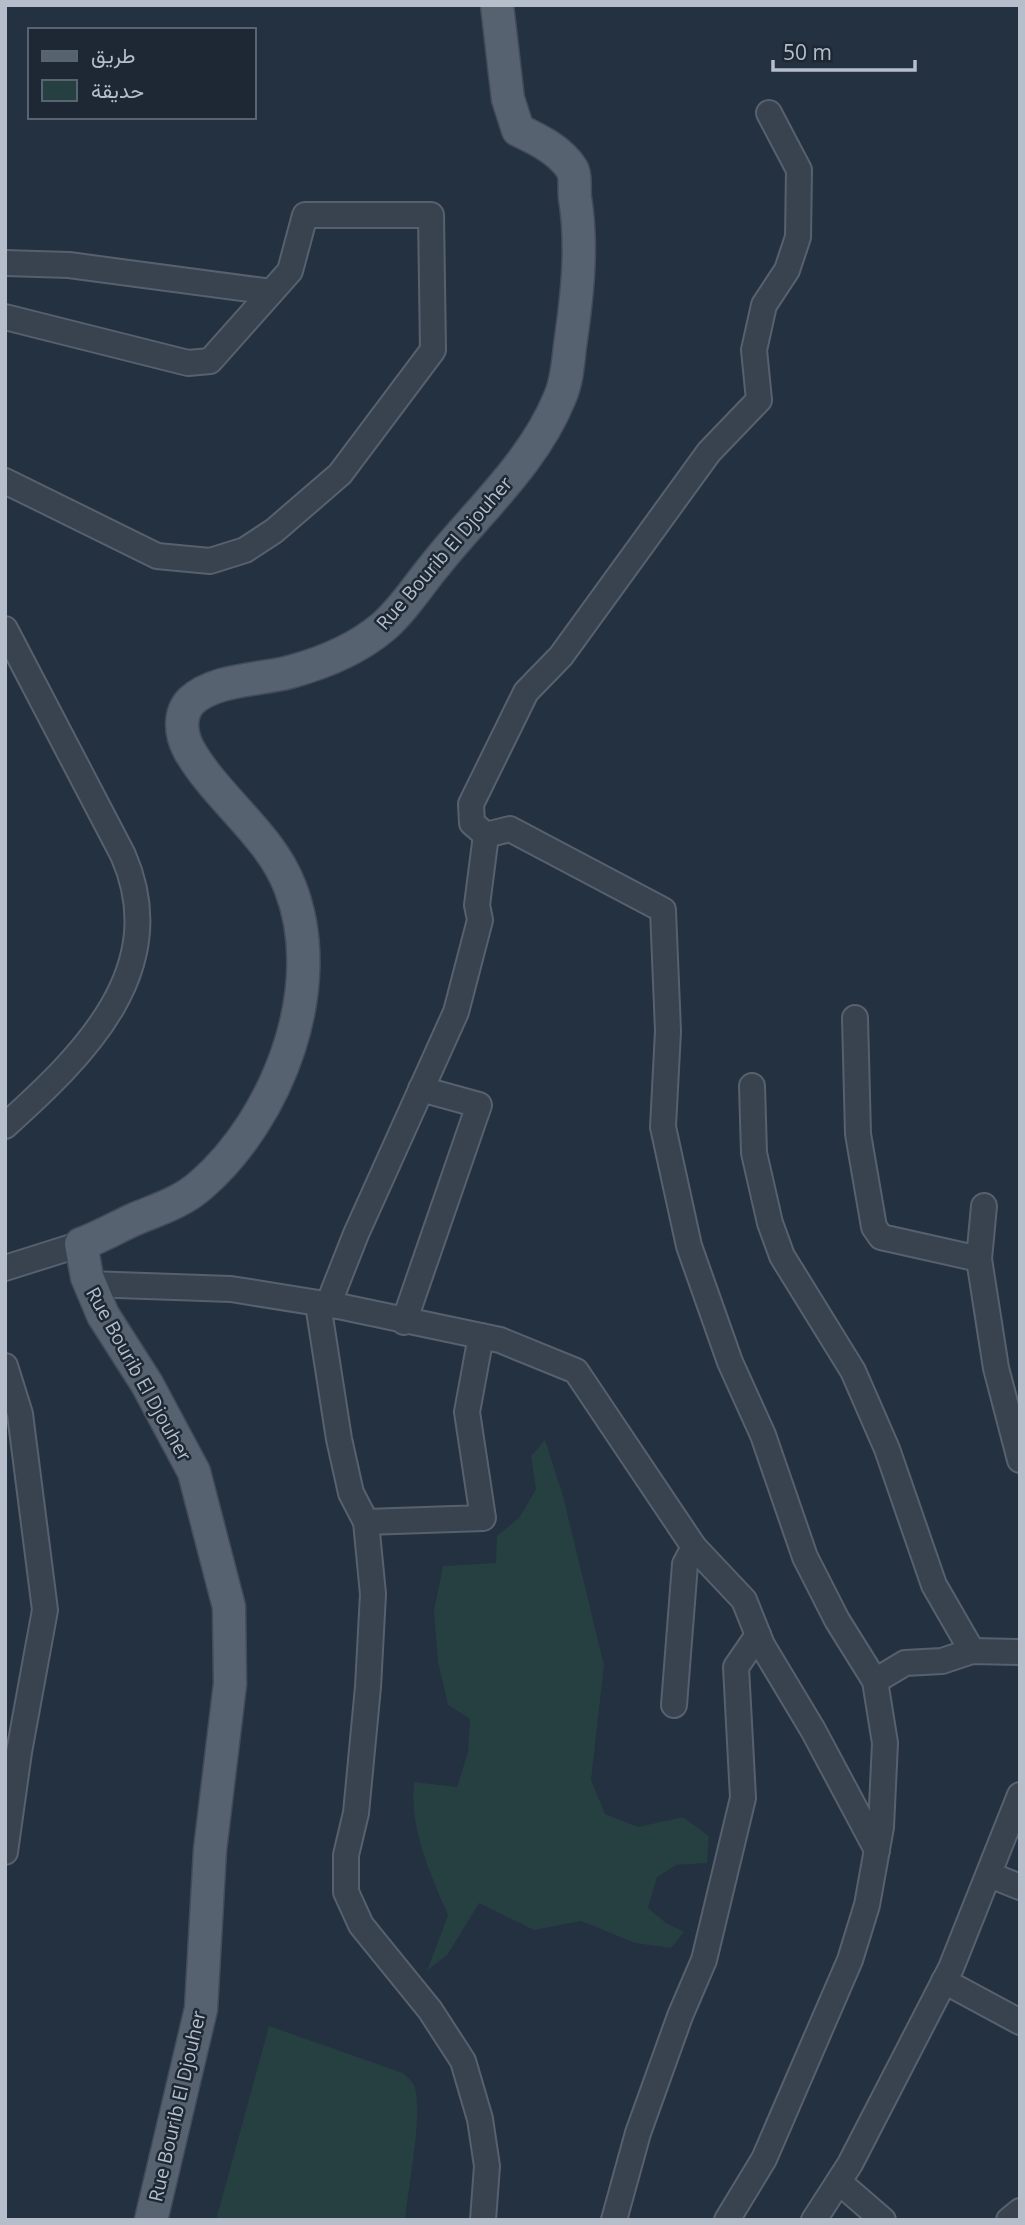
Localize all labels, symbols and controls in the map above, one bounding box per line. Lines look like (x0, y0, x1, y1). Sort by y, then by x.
legend (28, 28, 256, 119)
scale bar (773, 28, 915, 72)
text: 50 m (783, 38, 832, 66)
text: طريق (91, 41, 136, 69)
text: حديقة (91, 76, 144, 104)
street label: Rue Bourib El Djouher (370, 471, 518, 635)
street label: Rue Bourib El Djouher (80, 1282, 198, 1466)
street label: Rue Bourib El Djouher (142, 2008, 212, 2204)

